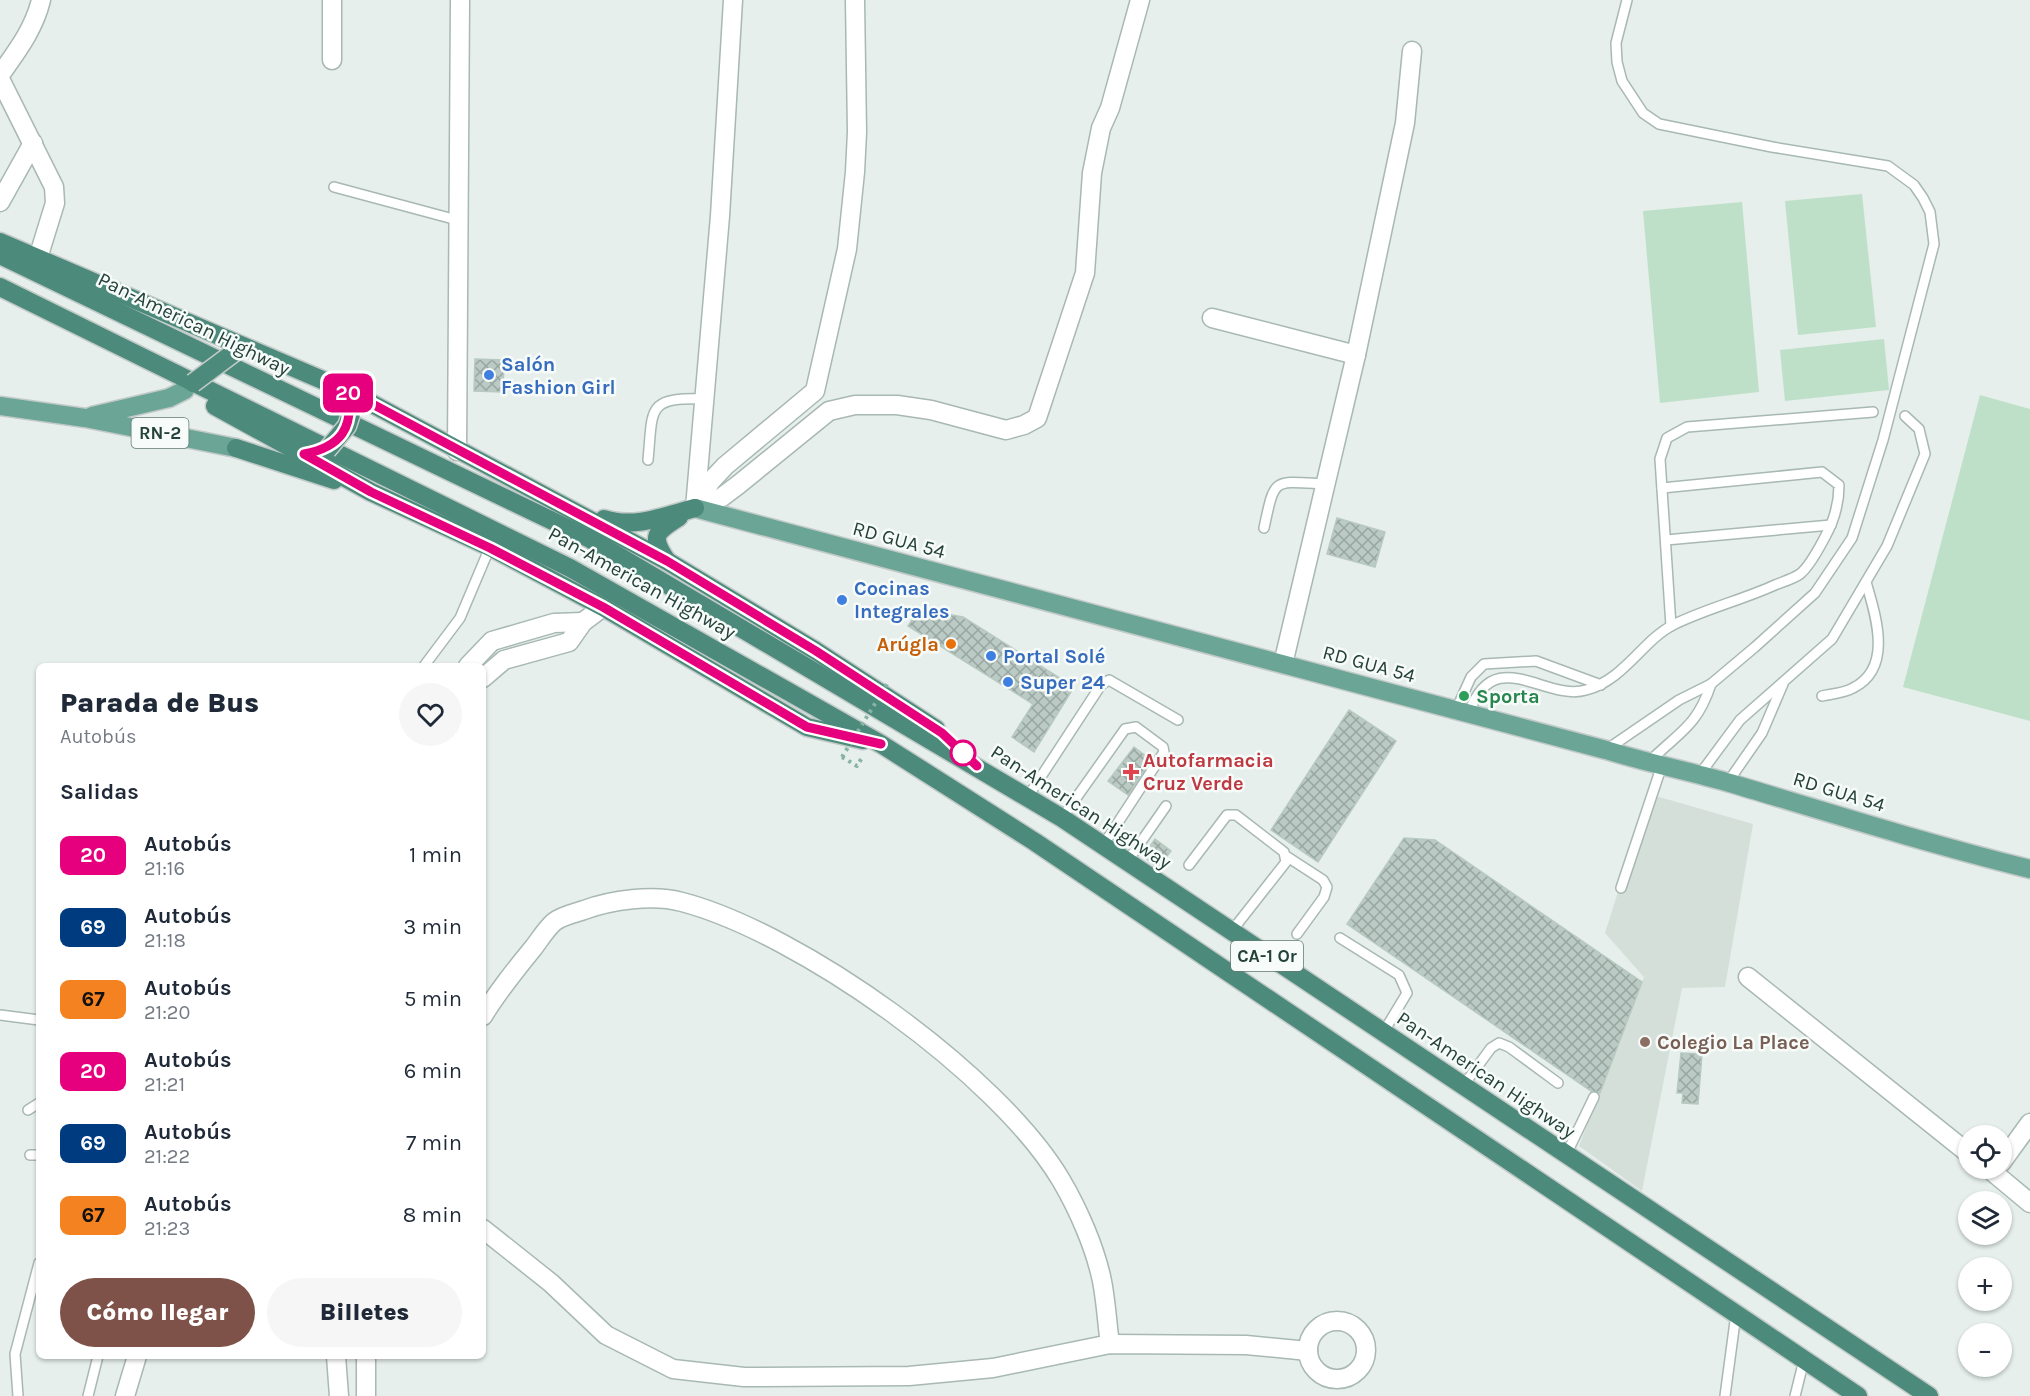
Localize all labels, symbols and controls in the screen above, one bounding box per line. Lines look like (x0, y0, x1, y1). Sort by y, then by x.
street label: Pan-American Highway (94, 268, 294, 380)
place label: Salón Fashion Girl (501, 353, 616, 399)
marker: Salón Fashion Girl (482, 368, 496, 382)
line badge: 20 (321, 374, 375, 412)
text: 20 (335, 381, 361, 405)
road number: RN-2 (132, 418, 188, 448)
street label: RD GUA 54 (850, 517, 948, 563)
street label: Pan-American Highway (544, 522, 740, 644)
place label: Cocinas Integrales (854, 577, 949, 623)
marker: Cocinas Integrales (835, 593, 849, 607)
place label: Arúgla (877, 633, 939, 656)
marker: Arúgla (944, 637, 958, 651)
street label: RD GUA 54 (1320, 641, 1418, 687)
place label: Portal Solé (1003, 645, 1105, 668)
marker: Portal Solé (984, 649, 998, 663)
place label: Super 24 (1020, 671, 1105, 694)
marker: Super 24 (1001, 675, 1015, 689)
button: heart (399, 683, 462, 746)
place label: Sporta (1476, 685, 1540, 708)
text: Parada de Bus (60, 686, 259, 719)
marker: Sporta (1457, 689, 1471, 703)
text: Autobús (60, 725, 137, 748)
unlabelled marker (950, 740, 976, 766)
street label: Pan-American Highway (986, 740, 1176, 874)
place label: Autofarmacia Cruz Verde (1143, 749, 1274, 795)
marker: Autofarmacia Cruz Verde (1124, 765, 1138, 779)
street label: RD GUA 54 (1790, 767, 1888, 817)
text: Salidas (60, 779, 139, 805)
text: Autobús (144, 831, 232, 857)
text: 1 min (409, 842, 462, 868)
text: 20 (80, 843, 106, 867)
text: 21:16 (144, 857, 185, 880)
text: Autobús (144, 903, 232, 929)
text: 3 min (403, 914, 462, 940)
text: 69 (80, 915, 106, 939)
text: 21:18 (144, 929, 186, 952)
road number: CA-1 Or (1231, 941, 1303, 971)
text: Autobús (144, 975, 232, 1001)
text: 5 min (404, 986, 462, 1012)
text: 67 (81, 987, 105, 1011)
text: 21:20 (144, 1001, 190, 1024)
street label: Pan-American Highway (1392, 1007, 1580, 1143)
place label: Colegio La Place (1657, 1031, 1810, 1054)
marker: Colegio La Place (1638, 1035, 1652, 1049)
text: Autobús (144, 1047, 232, 1073)
text: 6 min (404, 1058, 462, 1084)
text: 20 (80, 1059, 106, 1083)
text: 21:21 (144, 1073, 185, 1096)
text: Autobús (144, 1119, 232, 1145)
map controls (1958, 1125, 2012, 1377)
button: locate (1958, 1125, 2012, 1179)
text: 7 min (406, 1130, 462, 1156)
text: 69 (80, 1131, 106, 1155)
text: 21:22 (144, 1145, 190, 1168)
text: Autobús (144, 1191, 232, 1217)
button: layers (1958, 1191, 2012, 1245)
text: 8 min (403, 1202, 462, 1228)
text: 67 (81, 1203, 105, 1227)
text: 21:23 (144, 1217, 190, 1240)
button: + (1958, 1257, 2012, 1311)
button: Cómo llegar (60, 1278, 255, 1347)
button: Billetes (267, 1278, 462, 1347)
button: − (1958, 1323, 2012, 1377)

